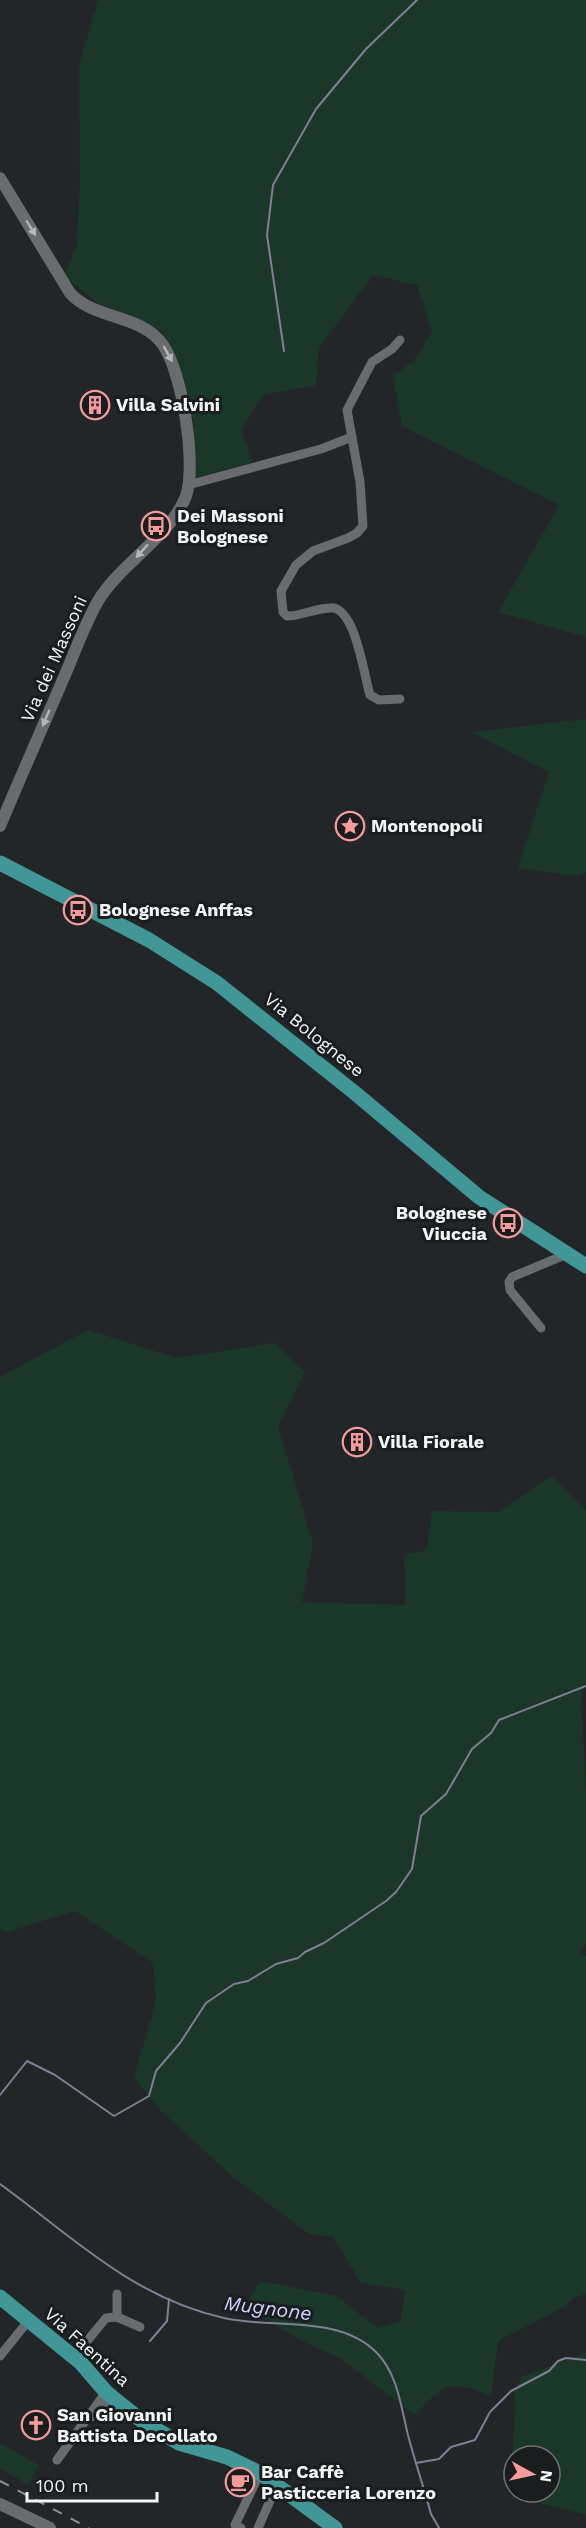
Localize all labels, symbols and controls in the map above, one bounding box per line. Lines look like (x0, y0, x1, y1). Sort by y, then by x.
one-way arrow (25, 220, 36, 236)
one-way arrow (163, 345, 173, 362)
building icon: Villa Salvini (79, 389, 111, 421)
place label: Villa Salvini (116, 394, 220, 415)
place label: Dei Massoni Bolognese (177, 505, 284, 547)
bus stop icon: Dei Massoni Bolognese (140, 510, 172, 542)
one-way arrow (135, 543, 149, 558)
street label: Via dei Massoni (16, 592, 91, 725)
one-way arrow (41, 709, 50, 727)
place icon: Montenopoli (334, 810, 366, 842)
place label: Montenopoli (371, 815, 483, 836)
bus stop icon: Bolognese Anffas (62, 894, 94, 926)
place label: Bolognese Anffas (99, 899, 253, 920)
street label: Via Bolognese (260, 988, 368, 1081)
place label: Bolognese Viuccia (396, 1202, 488, 1244)
bus stop icon: Bolognese Viuccia (492, 1207, 524, 1239)
building icon: Villa Fiorale (341, 1426, 373, 1458)
place label: Villa Fiorale (378, 1431, 484, 1452)
water label: Mugnone (223, 2291, 313, 2325)
street label: Via Faentina (40, 2303, 134, 2390)
place label: San Giovanni Battista Decollato (57, 2404, 218, 2446)
church icon: San Giovanni Battista Decollato (20, 2409, 52, 2441)
north arrow (502, 2444, 562, 2504)
place label: Bar Caffè Pasticceria Lorenzo (261, 2461, 436, 2503)
scale bar (27, 2465, 158, 2503)
cafe icon: Bar Caffè Pasticceria Lorenzo (224, 2466, 256, 2498)
text: N (536, 2469, 557, 2483)
text: 100 m (36, 2475, 89, 2496)

